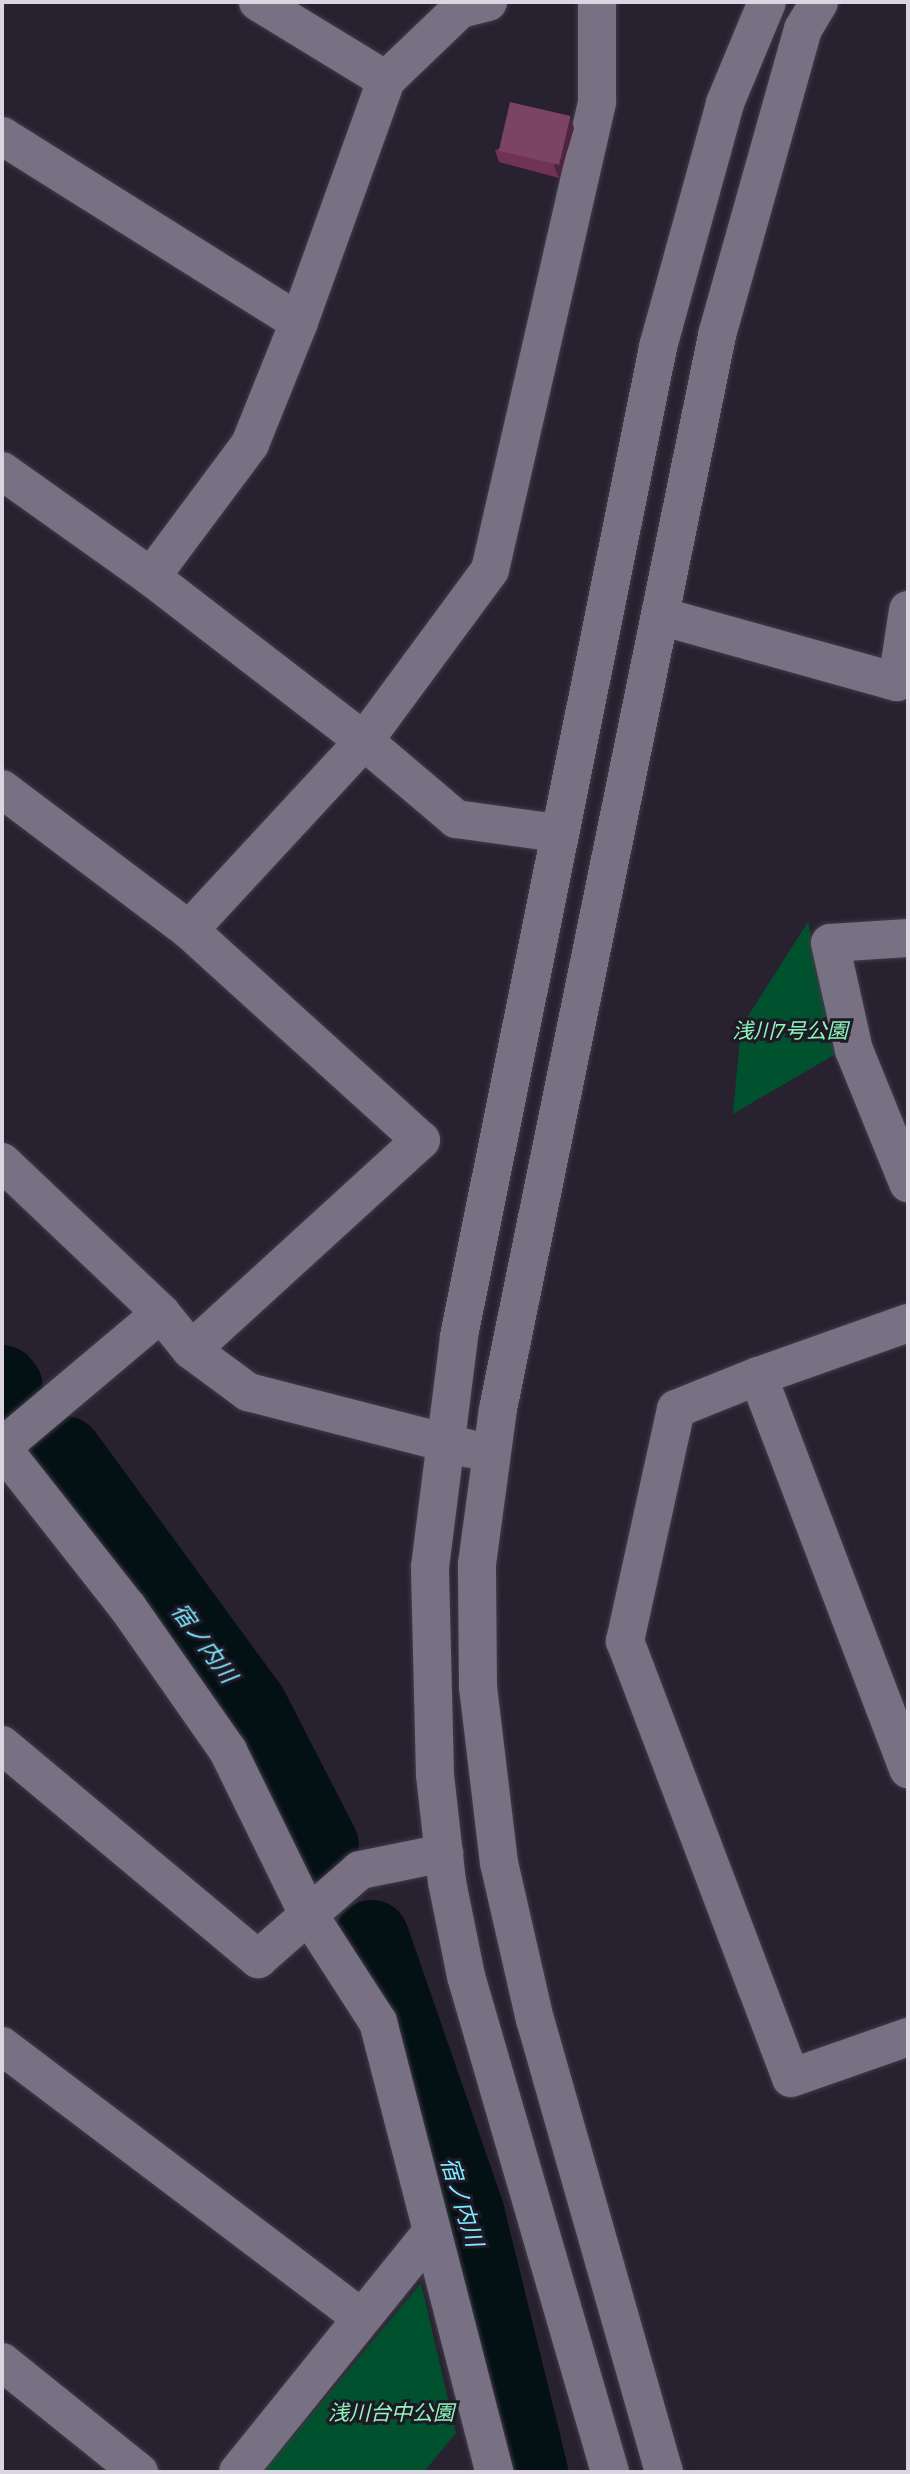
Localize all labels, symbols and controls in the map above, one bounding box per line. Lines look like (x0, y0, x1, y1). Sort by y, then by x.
park label: 浅川7号公園 (732, 1018, 848, 1044)
water label: 宿ノ内川 (166, 1598, 242, 1688)
water label: 宿ノ内川 (435, 2154, 489, 2250)
park label: 浅川台中公園 (328, 2400, 454, 2426)

